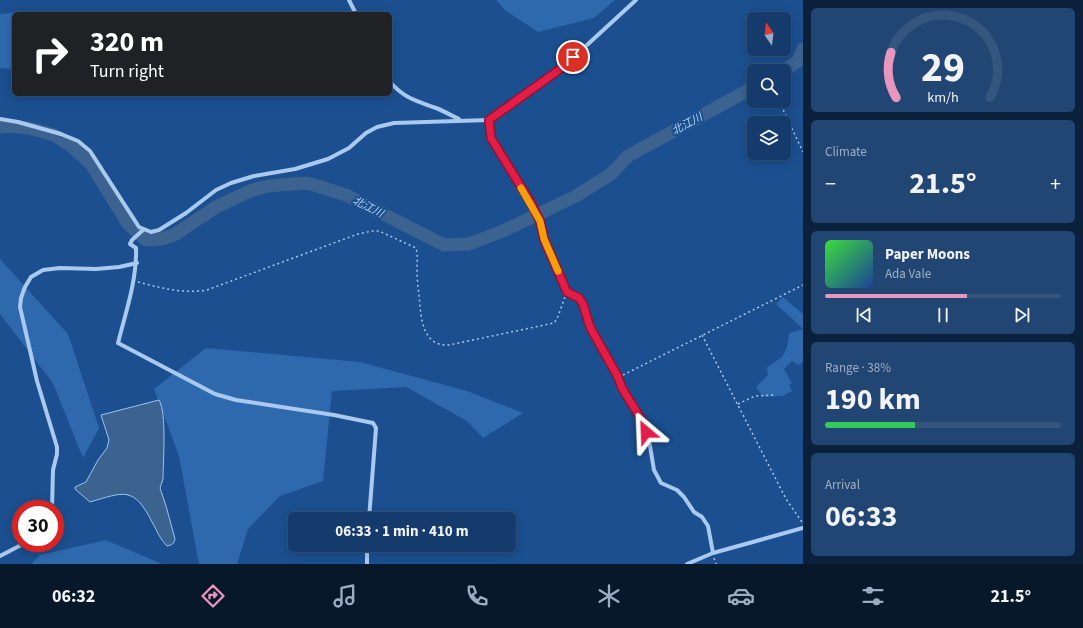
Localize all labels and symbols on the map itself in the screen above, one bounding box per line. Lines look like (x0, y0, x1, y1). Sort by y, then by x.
north arrow (747, 12, 791, 56)
pin (556, 40, 590, 74)
water label: 北江川 (669, 109, 706, 139)
water label: 北江川 (350, 193, 387, 222)
position arrow (625, 411, 667, 453)
speed limit sign: 30 (12, 500, 64, 552)

